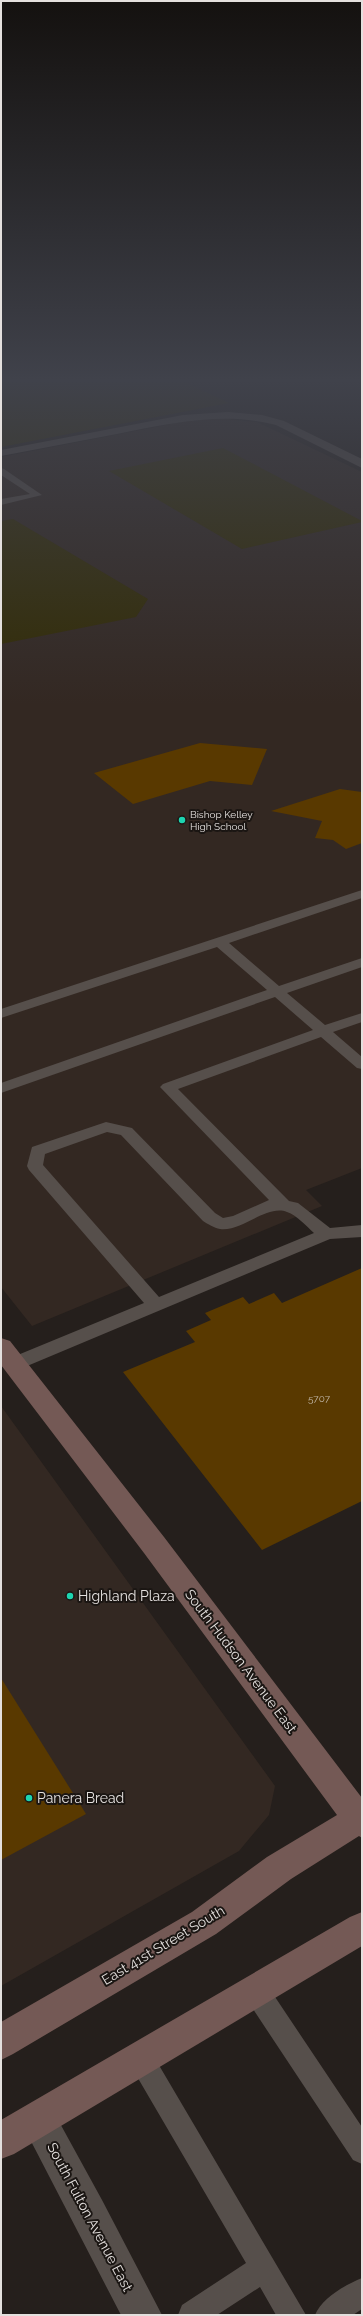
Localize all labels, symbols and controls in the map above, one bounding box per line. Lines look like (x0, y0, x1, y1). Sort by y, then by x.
place label: Bishop Kelley High School (190, 809, 253, 832)
marker: Bishop Kelley High School (177, 815, 187, 825)
house number: 5707 (308, 1393, 331, 1404)
street label: South Hudson Avenue East (182, 1586, 300, 1736)
place label: Highland Plaza (78, 1588, 175, 1604)
marker: Highland Plaza (65, 1591, 75, 1601)
place label: Panera Bread (37, 1790, 124, 1806)
marker: Panera Bread (24, 1793, 34, 1803)
street label: East 41st Street South (99, 1902, 227, 1988)
street label: South Fulton Avenue East (44, 2140, 136, 2294)

